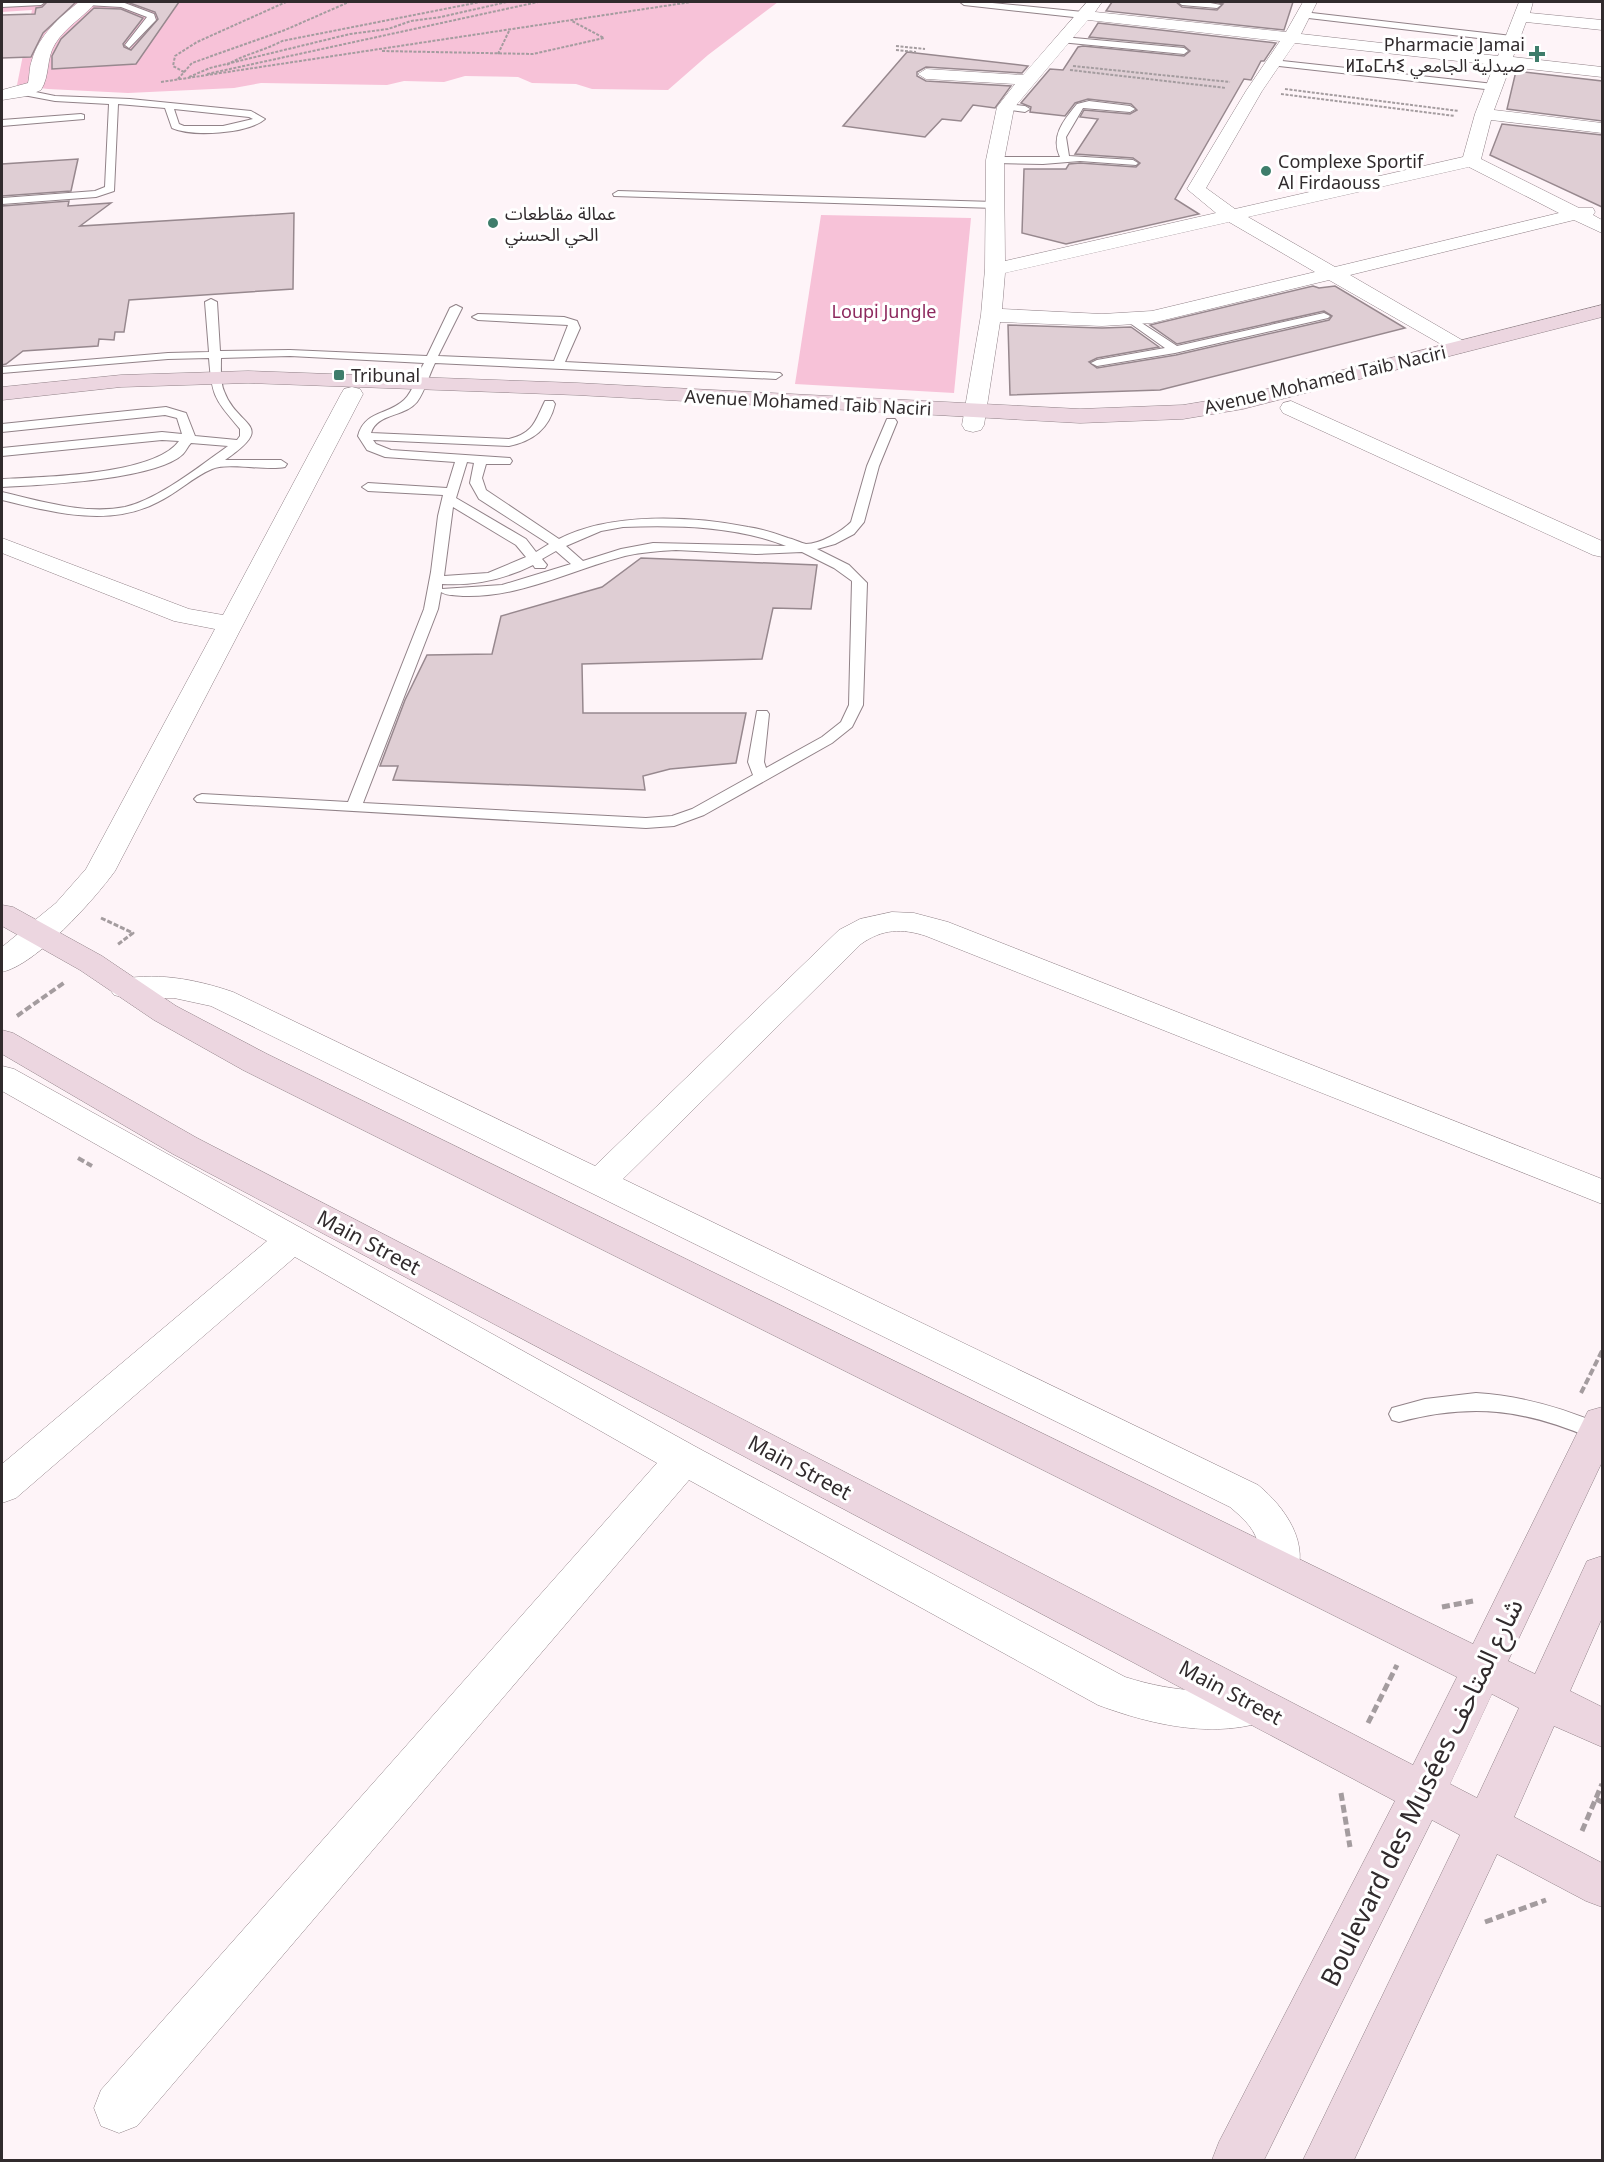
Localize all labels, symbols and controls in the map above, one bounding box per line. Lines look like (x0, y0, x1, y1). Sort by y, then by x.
place label: Pharmacie Jamai ⵍⵊⴰⵎⵄⵉ صيدلية الجامعي (1345, 32, 1525, 79)
marker: Pharmacie Jamai ⵍⵊⴰⵎⵄⵉ صيدلية الجامعي (1530, 47, 1544, 61)
place label: Complexe Sportif Al Firdaouss (1278, 149, 1424, 194)
marker: Complexe Sportif Al Firdaouss (1259, 164, 1273, 178)
place label: عمالة مقاطعات الحي الحسني (505, 201, 616, 248)
marker: عمالة مقاطعات الحي الحسني (486, 216, 500, 230)
park label: Loupi Jungle (832, 299, 936, 323)
street label: Avenue Mohamed Taib Naciri (1202, 339, 1448, 419)
place label: Tribunal (351, 363, 420, 387)
marker: Tribunal (332, 368, 346, 382)
street label: Avenue Mohamed Taib Naciri (684, 384, 932, 420)
street label: Main Street (312, 1203, 426, 1281)
street label: Main Street (743, 1428, 857, 1506)
street label: Boulevard des Musées شارع المتاحف (1311, 1592, 1533, 1993)
street label: Main Street (1174, 1653, 1288, 1731)

